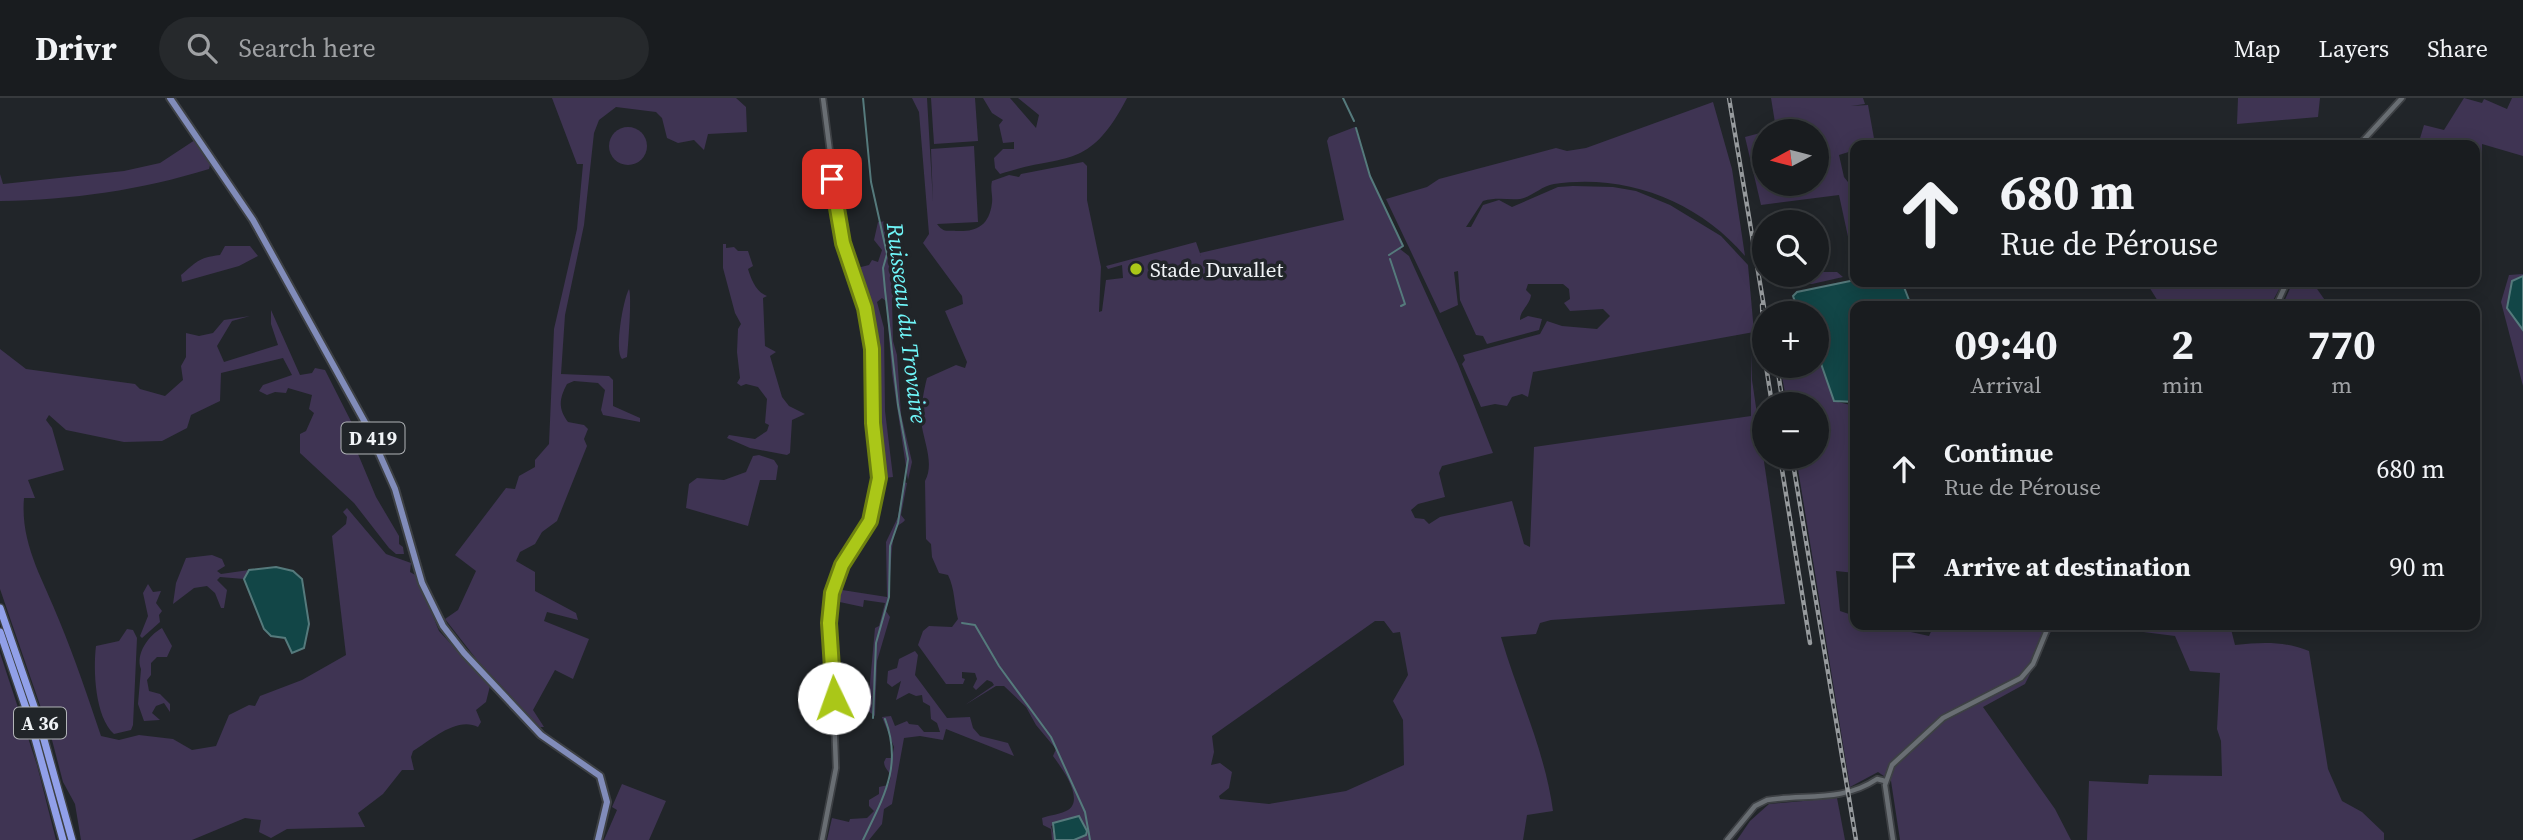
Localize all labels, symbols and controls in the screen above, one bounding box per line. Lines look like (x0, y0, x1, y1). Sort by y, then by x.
search box (159, 17, 649, 80)
text: Drivr (35, 26, 117, 71)
icon: search (183, 29, 221, 67)
text: Search here (239, 30, 376, 66)
text: Map (2234, 32, 2281, 65)
text: Layers (2319, 32, 2389, 65)
text: Share (2427, 32, 2488, 65)
north arrow (1752, 119, 1829, 196)
map controls (1752, 119, 1829, 469)
pin (802, 149, 862, 209)
text: 680 m (2000, 158, 2135, 225)
icon: arrive (813, 160, 851, 198)
icon: ahead (1885, 168, 1976, 259)
button: search (1752, 210, 1829, 287)
water label: Ruisseau du Trovaire (879, 220, 935, 426)
text: Rue de Pérouse (2000, 222, 2218, 266)
place label: Stade Duvallet (1150, 255, 1283, 284)
marker: Stade Duvallet (1128, 261, 1144, 277)
button: + (1752, 301, 1829, 378)
text: 09:40 (1954, 315, 2058, 373)
text: 2 (2171, 315, 2194, 373)
text: 770 (2308, 315, 2376, 373)
text: Arrival (1970, 369, 2041, 401)
text: min (2162, 369, 2203, 401)
text: m (2331, 369, 2352, 401)
button: − (1752, 392, 1829, 469)
road number: D 419 (342, 422, 404, 454)
text: Continue (1944, 435, 2053, 471)
icon: ahead (1885, 450, 1923, 488)
text: 680 m (2377, 451, 2445, 487)
text: Rue de Pérouse (1944, 471, 2101, 503)
icon: arrive (1885, 548, 1923, 586)
text: Arrive at destination (1944, 549, 2191, 585)
text: 90 m (2390, 549, 2445, 585)
position arrow (797, 661, 871, 735)
road number: A 36 (14, 708, 66, 738)

